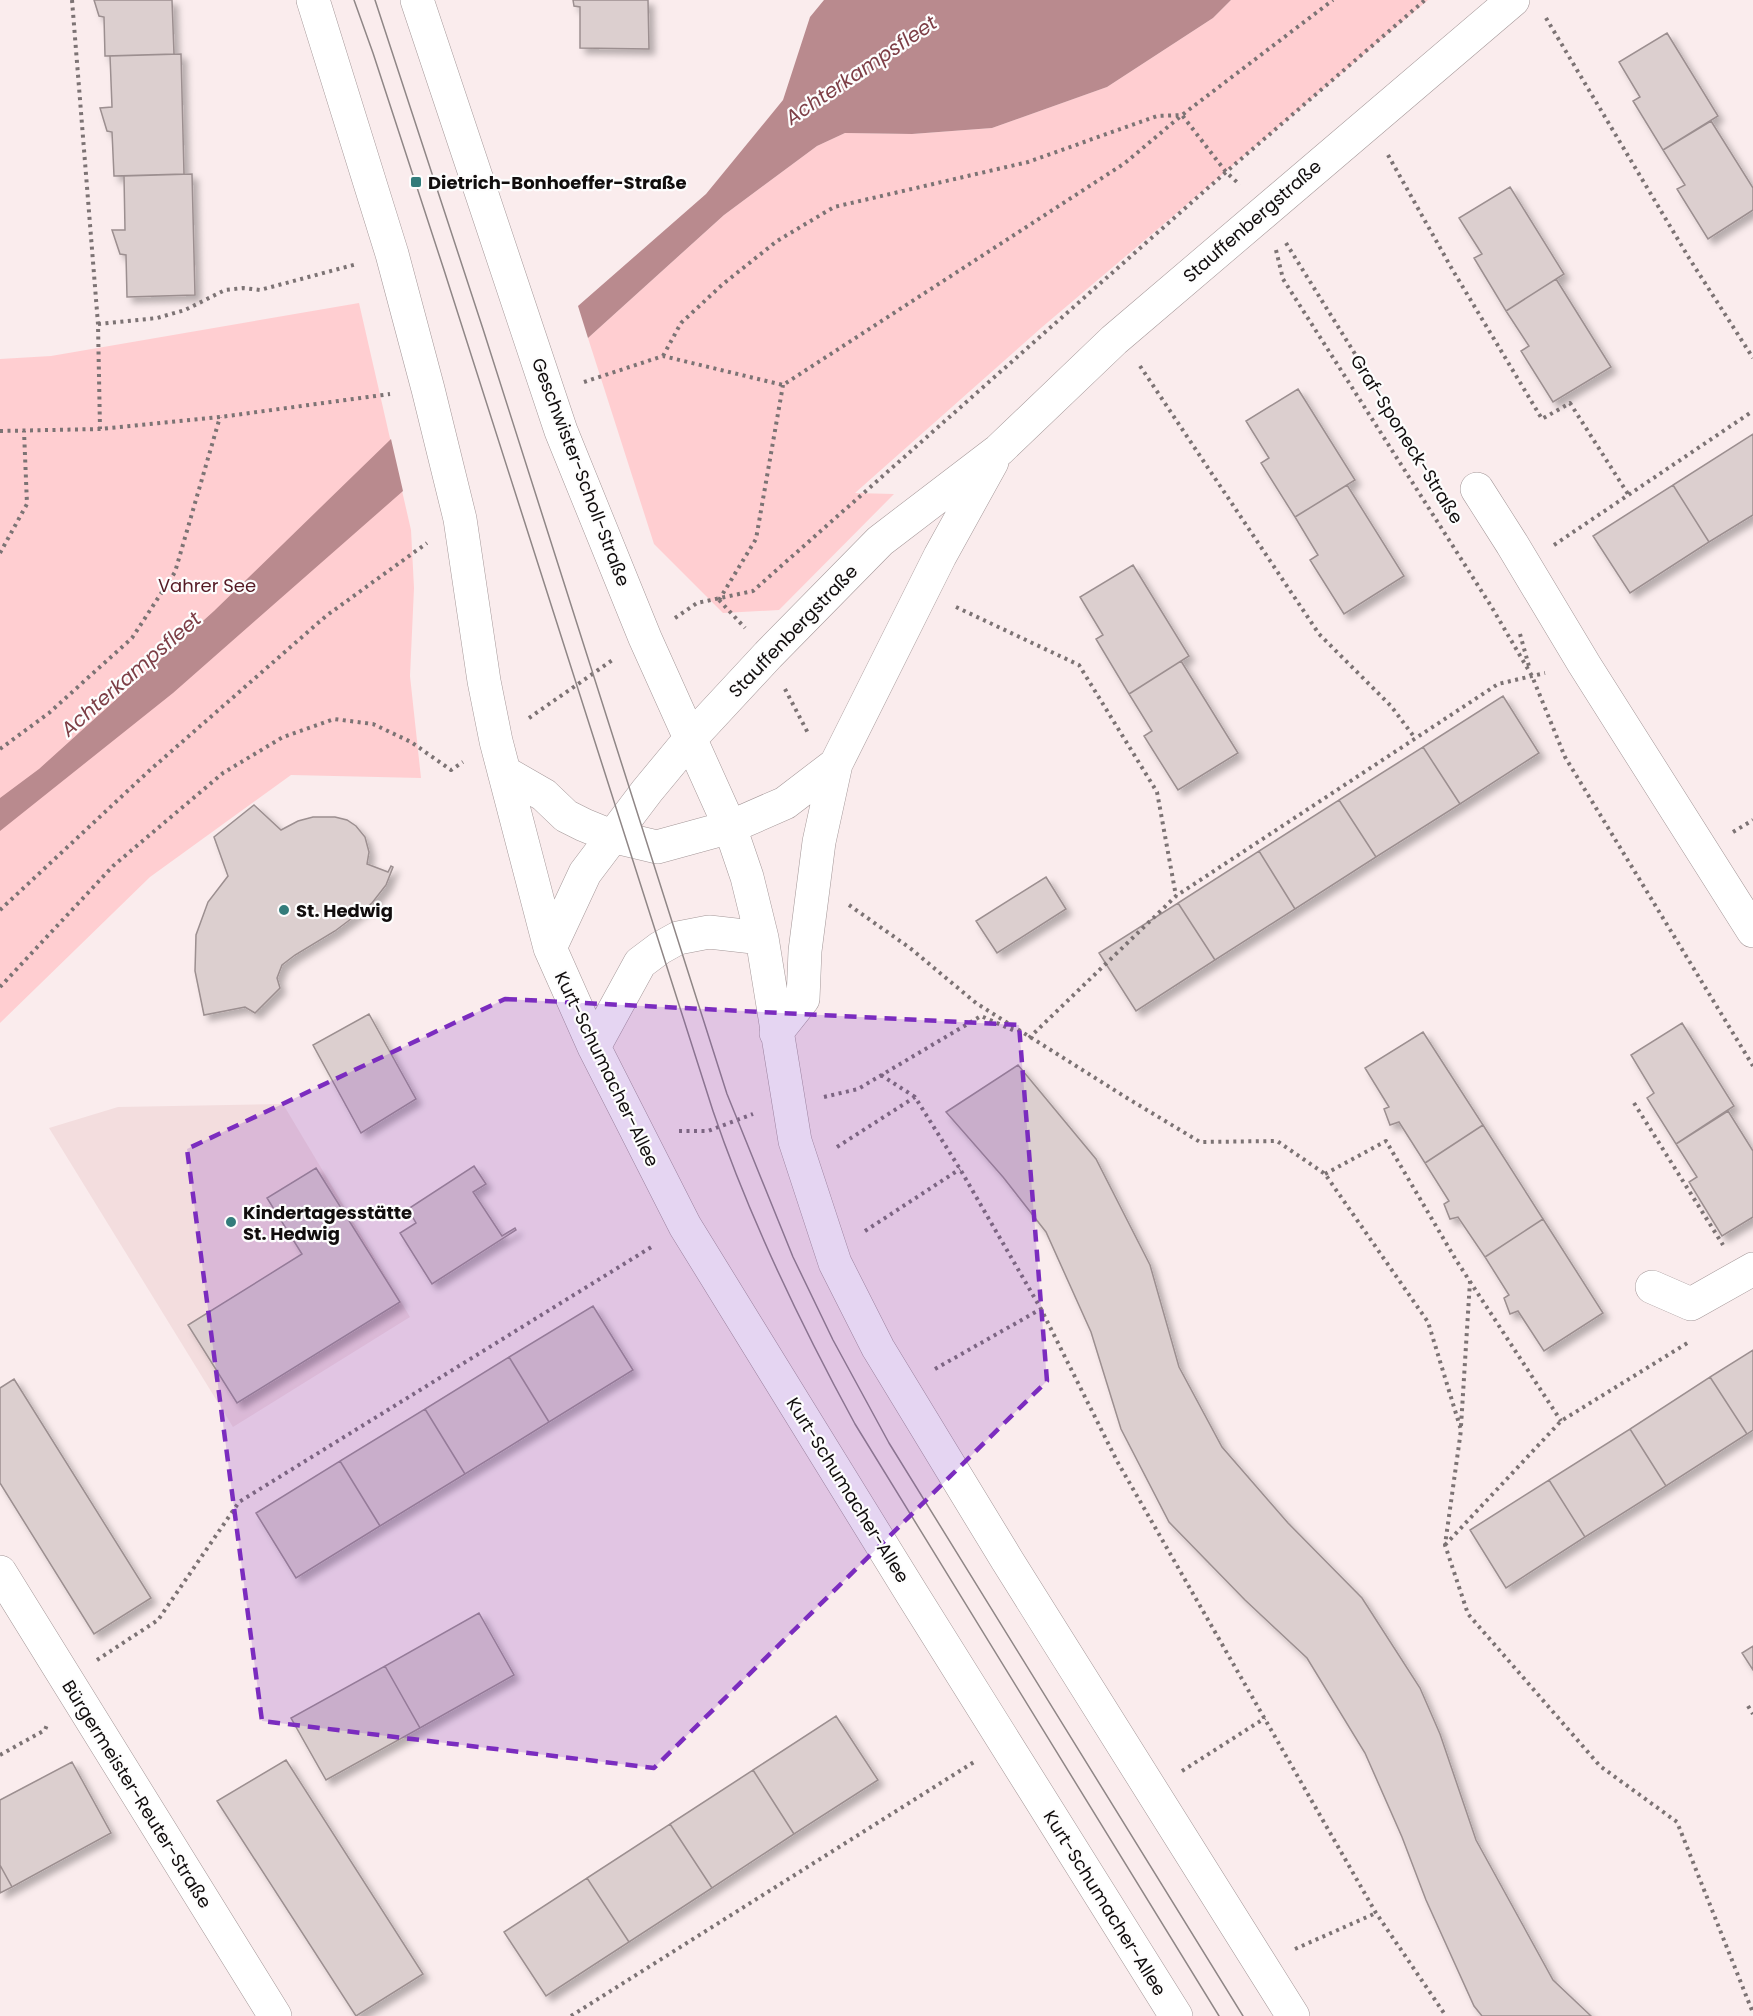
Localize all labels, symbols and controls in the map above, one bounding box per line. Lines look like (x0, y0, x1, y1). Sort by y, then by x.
water label: Achterkampsfleet (779, 8, 943, 132)
street label: Stauffenbergstraße (1177, 154, 1327, 288)
place label: Dietrich-Bonhoeffer-Straße (428, 170, 687, 195)
marker: Dietrich-Bonhoeffer-Straße (409, 175, 423, 189)
street label: Graf-Sponeck-Straße (1345, 350, 1469, 528)
street label: Geschwister-Scholl-Straße (526, 354, 636, 590)
street label: Stauffenbergstraße (723, 559, 863, 703)
park label: Vahrer See (158, 573, 256, 598)
water label: Achterkampsfleet (54, 605, 208, 743)
place label: St. Hedwig (296, 898, 393, 923)
marker: St. Hedwig (277, 903, 291, 917)
street label: Kurt-Schumacher-Allee (549, 967, 665, 1171)
place label: Kindertagesstätte St. Hedwig (243, 1200, 412, 1246)
marker: Kindertagesstätte St. Hedwig (224, 1215, 238, 1229)
street label: Kurt-Schumacher-Allee (781, 1393, 915, 1587)
street label: Bürgermeister-Reuter-Straße (56, 1675, 218, 1913)
street label: Kurt-Schumacher-Allee (1038, 1806, 1172, 2000)

